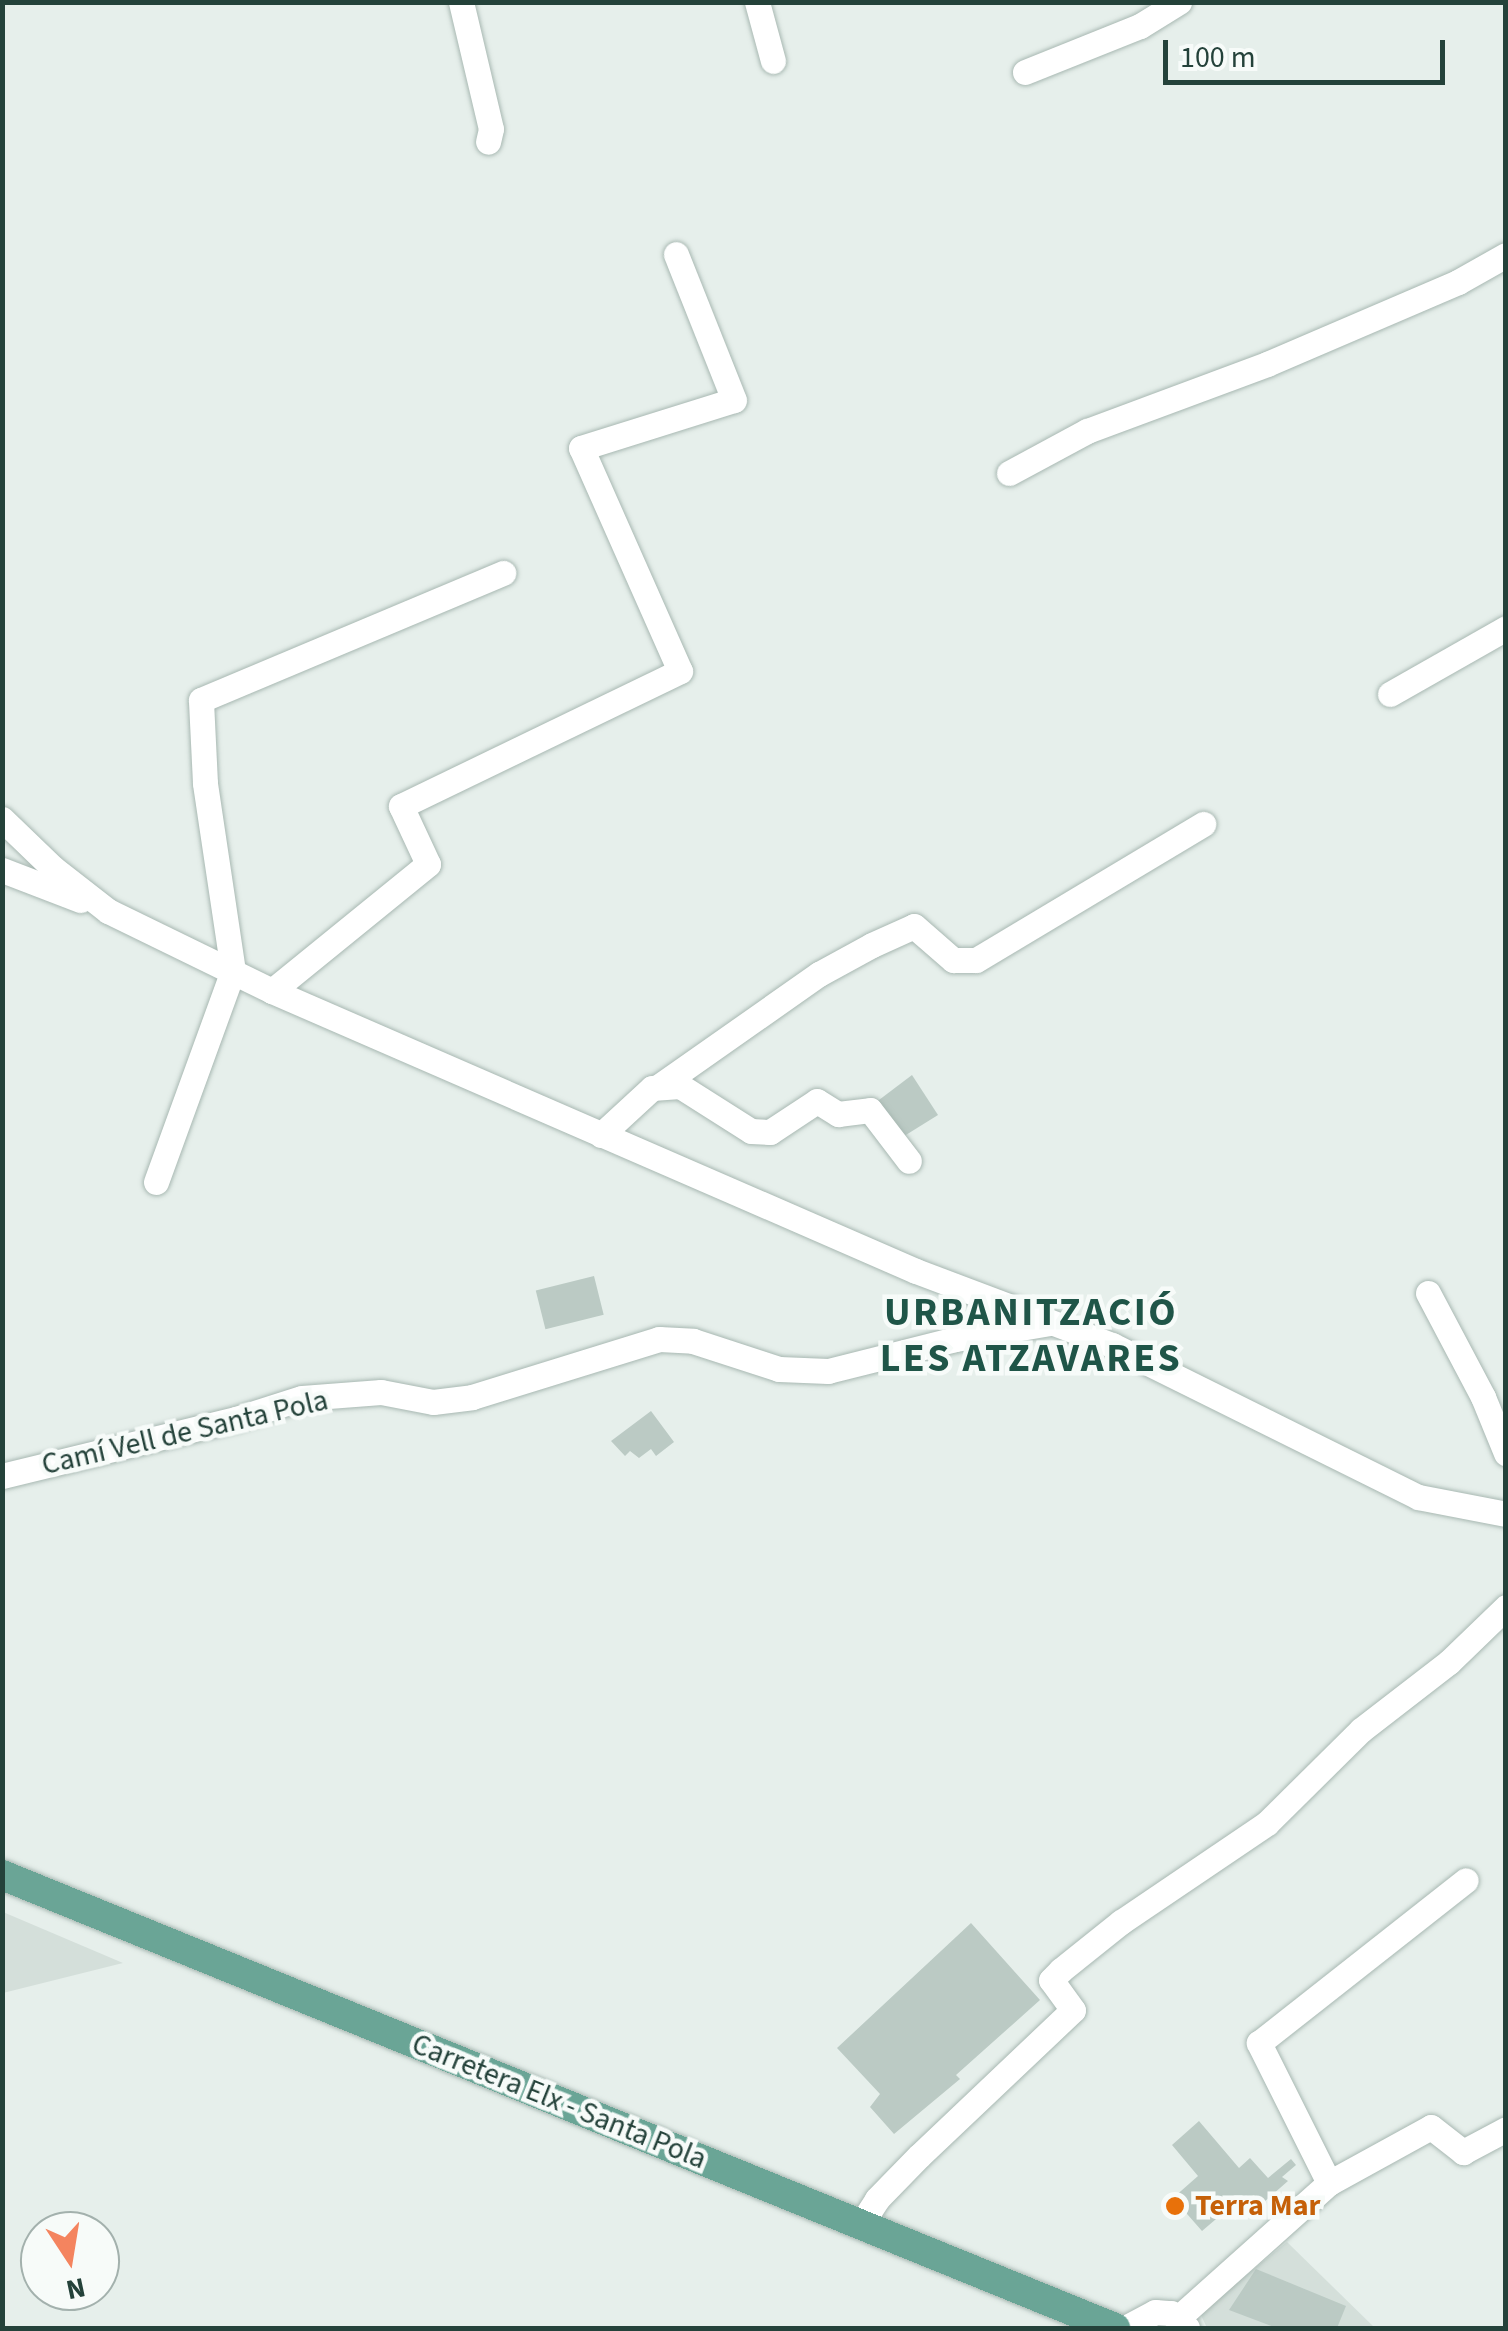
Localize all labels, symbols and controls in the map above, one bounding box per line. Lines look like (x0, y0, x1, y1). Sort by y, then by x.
scale bar (1168, 20, 1450, 82)
text: 100 m (1180, 36, 1256, 79)
district label: URBANITZACIÓ LES ATZAVARES (880, 1289, 1182, 1383)
street label: Camí Vell de Santa Pola (38, 1383, 332, 1483)
street label: Carretera Elx - Santa Pola (406, 2026, 712, 2178)
place label: Terra Mar (1195, 2188, 1320, 2224)
marker: Terra Mar (1164, 2195, 1186, 2217)
north arrow (20, 2211, 120, 2311)
text: N (63, 2267, 89, 2310)

